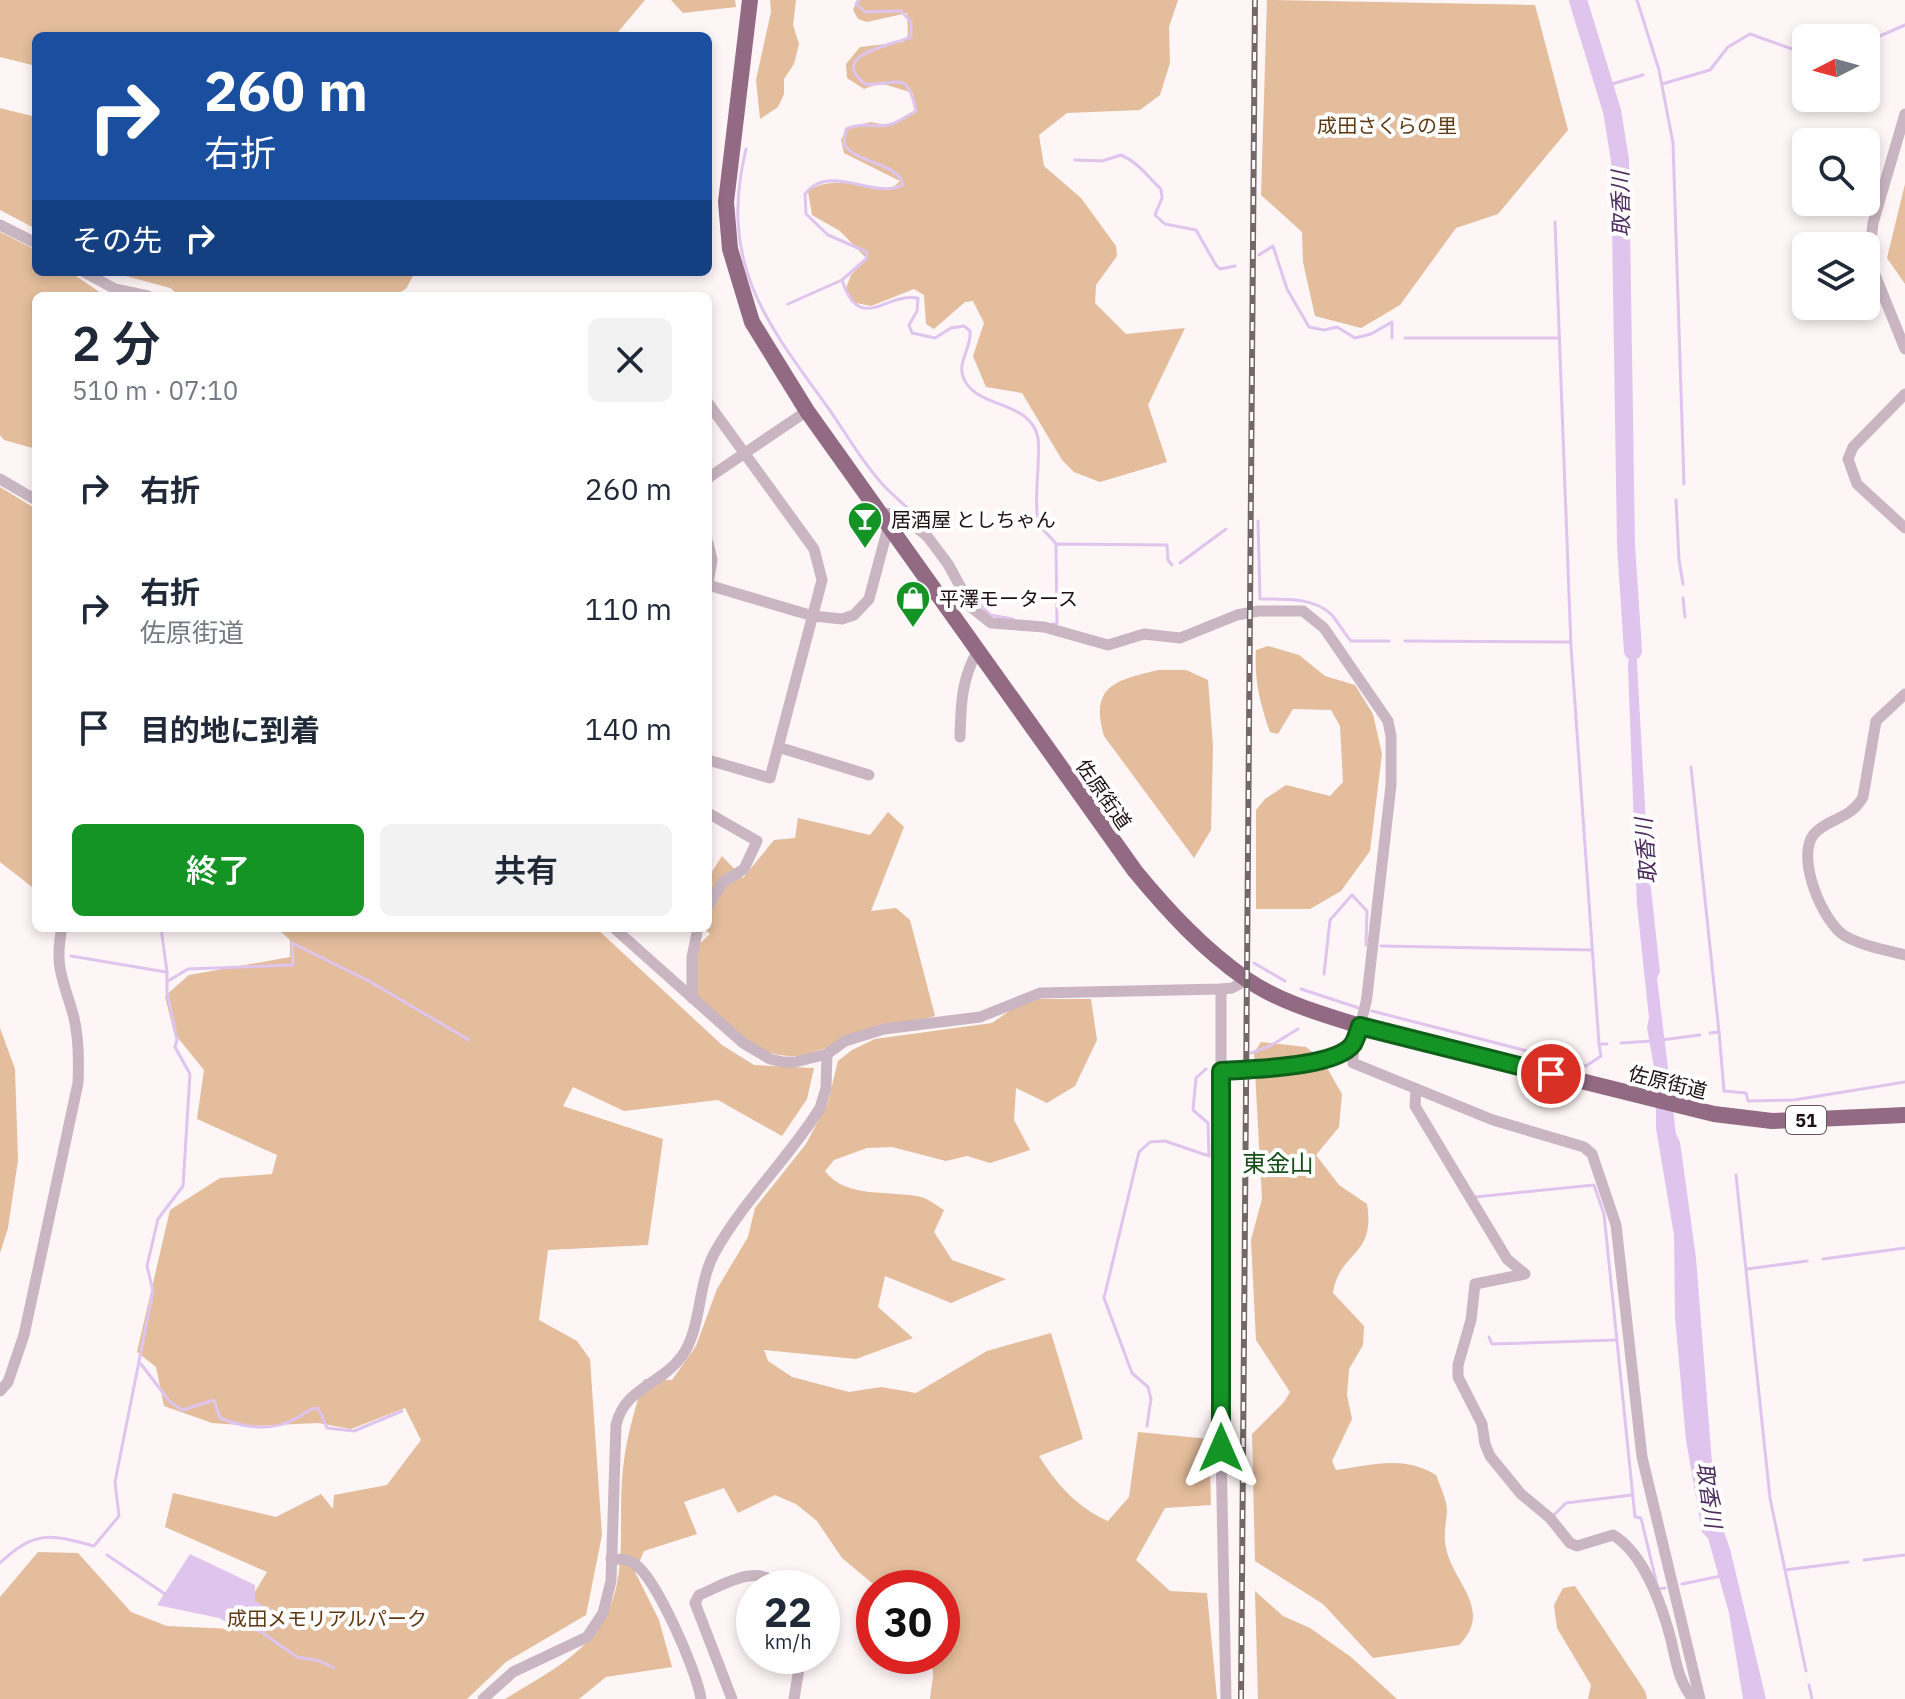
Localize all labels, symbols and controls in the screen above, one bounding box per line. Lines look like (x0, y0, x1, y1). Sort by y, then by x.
north arrow (1792, 24, 1880, 112)
map controls (1792, 24, 1880, 320)
text: 260 m (204, 54, 368, 126)
icon: right (72, 64, 176, 168)
park label: 成田さくらの里 (1317, 112, 1457, 139)
button: search (1792, 128, 1880, 216)
text: 右折 (204, 129, 276, 176)
water label: 取香川 (1605, 169, 1635, 237)
icon: right (178, 216, 222, 260)
text: その先 (72, 220, 162, 259)
button: layers (1792, 232, 1880, 320)
text: 2 分 (72, 312, 160, 374)
button: close (588, 318, 672, 402)
text: 510 m · 07:10 (72, 373, 238, 407)
icon: right (72, 466, 116, 510)
text: 260 m (585, 469, 672, 508)
text: 右折 (140, 470, 200, 509)
bar icon: 居酒屋 としちゃん (846, 500, 884, 550)
place label: 居酒屋 としちゃん (891, 506, 1056, 533)
text: 右折 (140, 572, 200, 611)
shop icon: 平澤モータース (894, 579, 932, 629)
place label: 平澤モータース (939, 585, 1078, 612)
icon: right (72, 586, 116, 630)
text: 110 m (585, 589, 672, 628)
text: 佐原街道 (140, 615, 244, 649)
icon: arrive (72, 706, 116, 750)
text: 140 m (585, 709, 672, 748)
text: 目的地に到着 (140, 710, 320, 749)
street label: 佐原街道 (1070, 753, 1138, 835)
water label: 取香川 (1628, 815, 1662, 885)
button: 終了 (72, 824, 364, 916)
button: 共有 (380, 824, 672, 916)
pin (1517, 1040, 1585, 1108)
icon: arrive (1529, 1052, 1573, 1096)
street label: 佐原街道 (1626, 1059, 1710, 1105)
road number: 51 (1786, 1106, 1826, 1134)
district label: 東金山 (1242, 1147, 1314, 1179)
position arrow (1179, 1406, 1263, 1490)
water label: 取香川 (1691, 1460, 1729, 1532)
speed limit sign: 30 (856, 1570, 960, 1674)
text: 22 (764, 1586, 812, 1638)
park label: 成田メモリアルパーク (227, 1605, 427, 1632)
text: km/h (764, 1628, 812, 1655)

